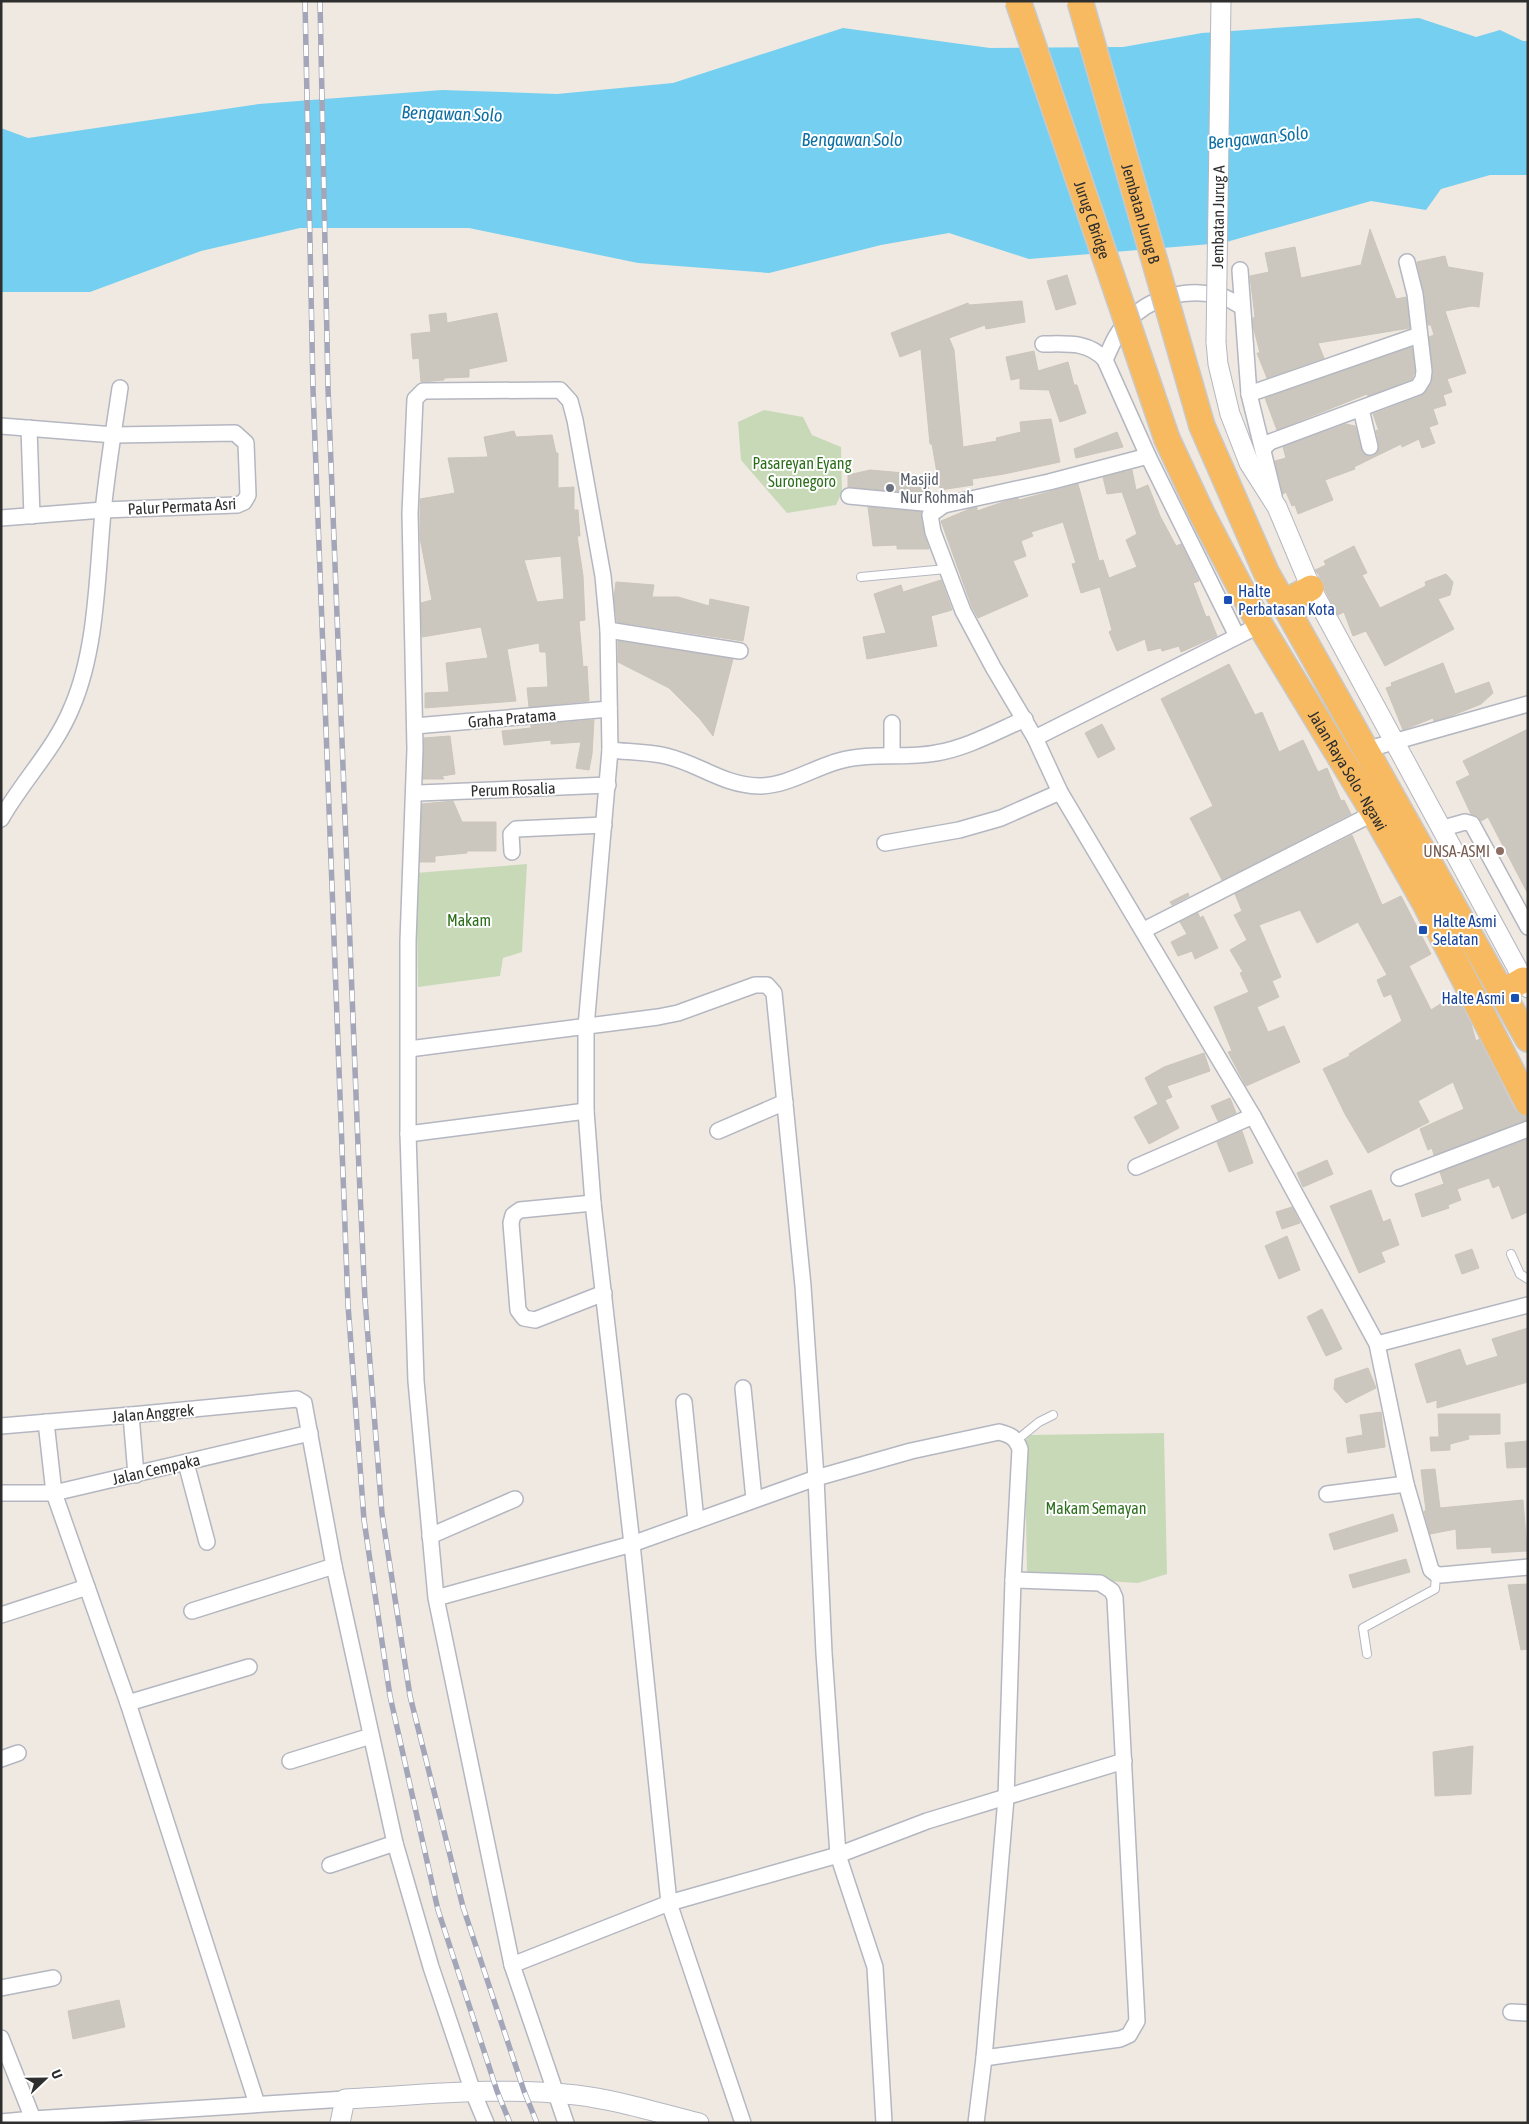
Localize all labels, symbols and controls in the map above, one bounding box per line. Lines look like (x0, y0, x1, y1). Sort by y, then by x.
water label: Bengawan Solo (401, 101, 503, 126)
water label: Bengawan Solo (1207, 122, 1309, 153)
water label: Bengawan Solo (801, 129, 903, 150)
street label: Jembatan Jurug B (1118, 161, 1164, 266)
street label: Jembatan Jurug A (1208, 165, 1228, 269)
street label: Jurug C Bridge (1071, 178, 1114, 261)
park label: Pasareyan Eyang Suronegoro (752, 454, 852, 491)
place label: Masjid Nur Rohmah (900, 470, 974, 506)
marker: Masjid Nur Rohmah (884, 482, 896, 494)
street label: Palur Permata Asri (127, 494, 237, 518)
place label: Halte Perbatasan Kota (1238, 582, 1335, 618)
marker: Halte Perbatasan Kota (1222, 594, 1234, 606)
street label: Graha Pratama (467, 705, 557, 731)
street label: Jalan Raya Solo - Ngawi (1305, 707, 1391, 834)
street label: Perum Rosalia (470, 779, 556, 799)
place label: UNSA-ASMI (1423, 842, 1490, 860)
marker: UNSA-ASMI (1494, 845, 1506, 857)
park label: Makam (447, 911, 491, 929)
place label: Halte Asmi Selatan (1433, 912, 1497, 948)
marker: Halte Asmi Selatan (1417, 924, 1429, 936)
place label: Halte Asmi (1441, 989, 1505, 1007)
marker: Halte Asmi (1509, 992, 1521, 1004)
street label: Jalan Anggrek (111, 1400, 195, 1427)
street label: Jalan Cempaka (110, 1450, 202, 1489)
park label: Makam Semayan (1046, 1499, 1146, 1518)
north arrow (20, 2054, 70, 2104)
text: U (48, 2067, 66, 2081)

